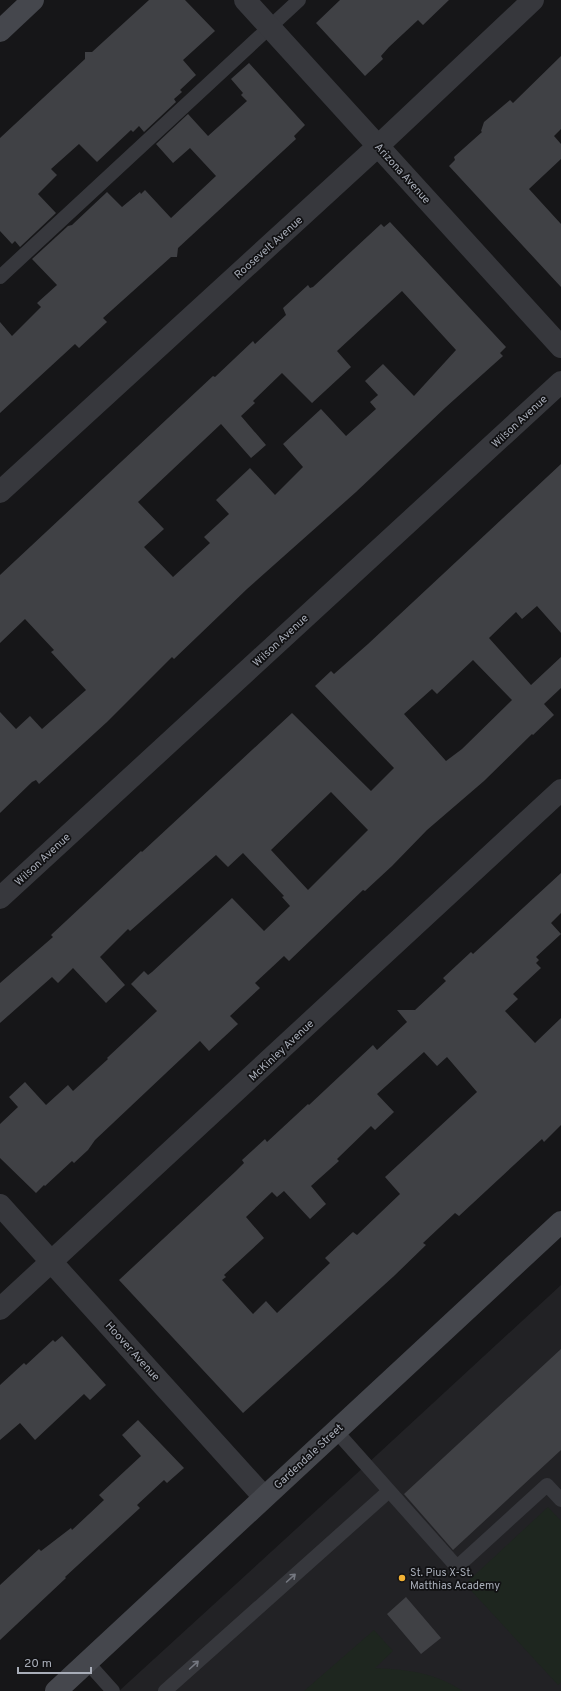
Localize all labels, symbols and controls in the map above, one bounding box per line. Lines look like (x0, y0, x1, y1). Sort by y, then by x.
street label: Arizona Avenue (371, 140, 433, 207)
street label: Roosevelt Avenue (231, 213, 306, 282)
street label: Wilson Avenue (489, 392, 551, 451)
street label: Wilson Avenue (250, 611, 312, 670)
street label: Wilson Avenue (12, 830, 74, 889)
street label: McKinley Avenue (246, 1017, 317, 1084)
street label: Hoover Avenue (102, 1319, 163, 1384)
street label: Gardendale Street (271, 1421, 346, 1492)
place label: St. Pius X-St. Matthias Academy (410, 1566, 500, 1593)
marker: St. Pius X-St. Matthias Academy (397, 1573, 407, 1583)
one-way arrow (286, 1574, 296, 1583)
scale bar (18, 1649, 91, 1675)
text: 20 m (24, 1656, 52, 1672)
one-way arrow (189, 1660, 199, 1670)

